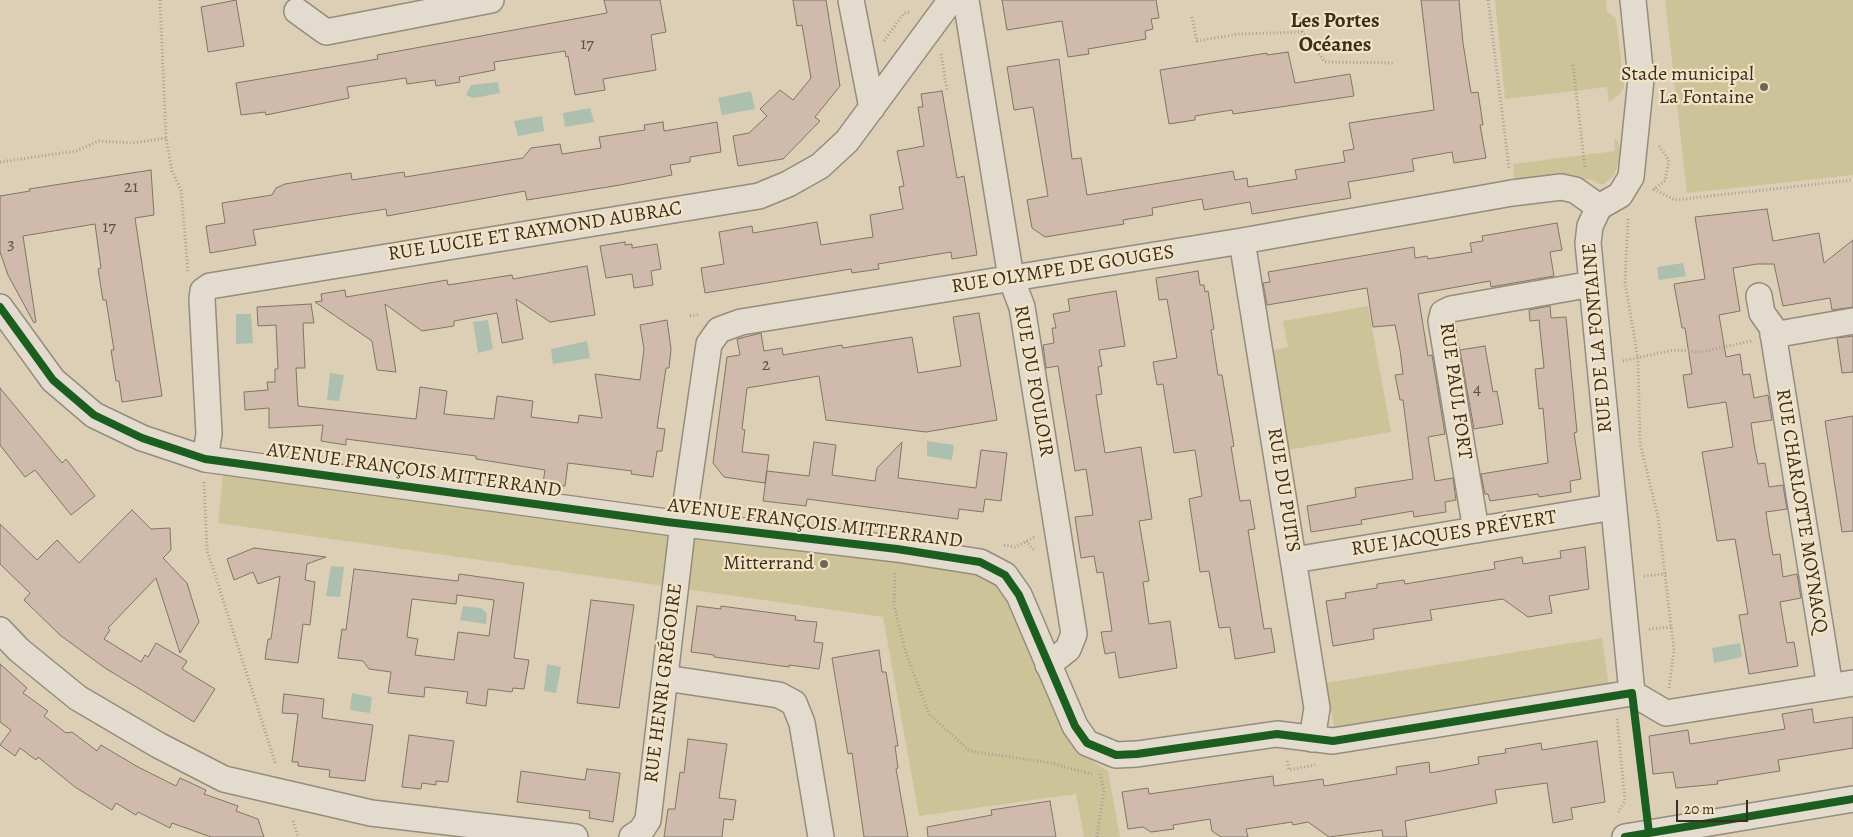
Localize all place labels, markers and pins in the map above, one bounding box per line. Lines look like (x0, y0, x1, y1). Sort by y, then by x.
place label: Stade municipal La Fontaine (1621, 63, 1754, 110)
marker: Stade municipal La Fontaine (1758, 81, 1770, 93)
place label: Mitterrand (723, 552, 814, 576)
marker: Mitterrand (818, 558, 830, 570)

